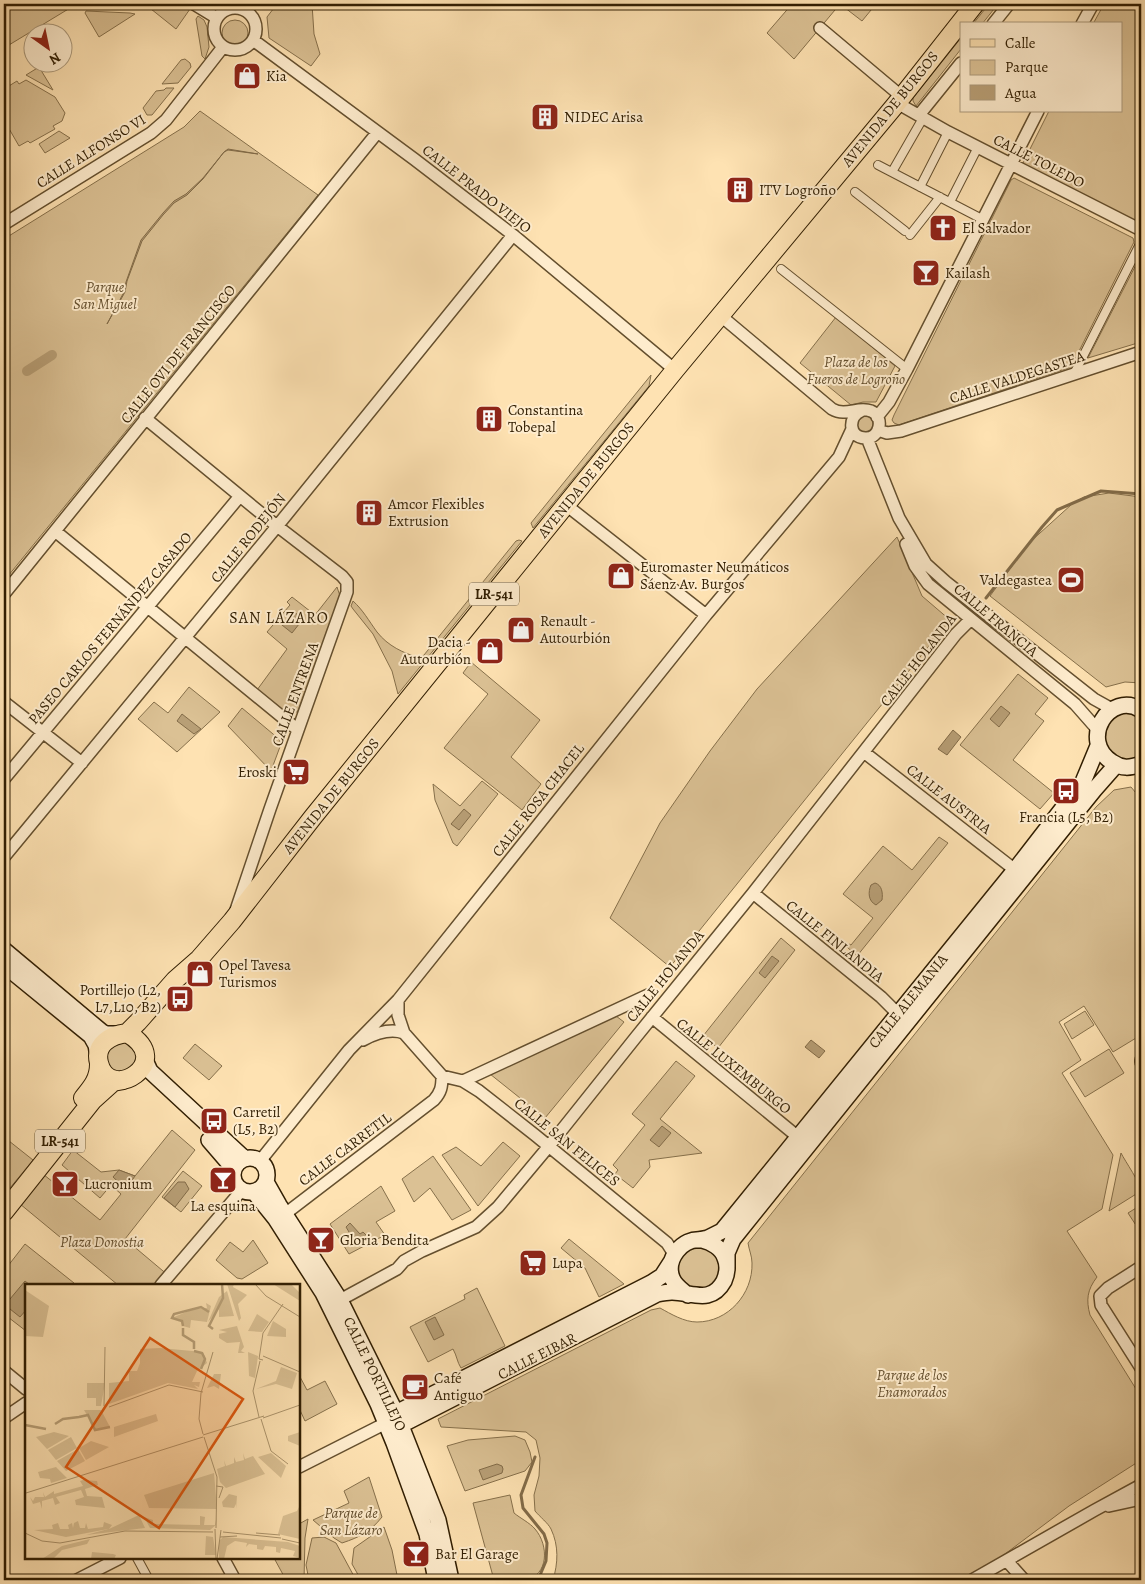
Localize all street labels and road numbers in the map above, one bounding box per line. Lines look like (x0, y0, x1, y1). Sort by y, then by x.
street label: AVENIDA DE BURGOS (836, 47, 943, 172)
street label: CALLE ALFONSO VI (33, 109, 149, 193)
street label: CALLE TOLEDO (990, 129, 1088, 193)
street label: CALLE PRADO VIEJO (418, 140, 536, 238)
street label: CALLE OVI DE FRANCISCO (116, 280, 240, 428)
street label: CALLE VALDEGASTEA (947, 346, 1087, 408)
street label: AVENIDA DE BURGOS (532, 418, 639, 543)
street label: CALLE RODEJÓN (206, 489, 290, 587)
street label: PASEO CARLOS FERNÁNDEZ CASADO (23, 528, 197, 728)
street label: CALLE FRANCIA (950, 579, 1043, 661)
road number: LR-541 (469, 582, 519, 606)
street label: CALLE HOLANDA (875, 609, 961, 711)
street label: CALLE ENTRENA (267, 639, 323, 749)
street label: AVENIDA DE BURGOS (277, 734, 384, 859)
street label: CALLE ROSA CHACEL (487, 739, 589, 861)
street label: CALLE AUSTRIA (902, 759, 996, 839)
street label: CALLE FINLANDIA (782, 895, 888, 987)
street label: CALLE HOLANDA (622, 926, 708, 1026)
street label: CALLE ALEMANIA (864, 950, 952, 1052)
street label: CALLE LUXEMBURGO (672, 1013, 796, 1119)
street label: CALLE SAN FELICES (510, 1093, 624, 1191)
street label: CALLE CARRETIL (295, 1107, 396, 1190)
road number: LR-541 (35, 1130, 85, 1152)
street label: CALLE PORTILLEJO (339, 1314, 411, 1434)
street label: CALLE EIBAR (494, 1327, 580, 1384)

